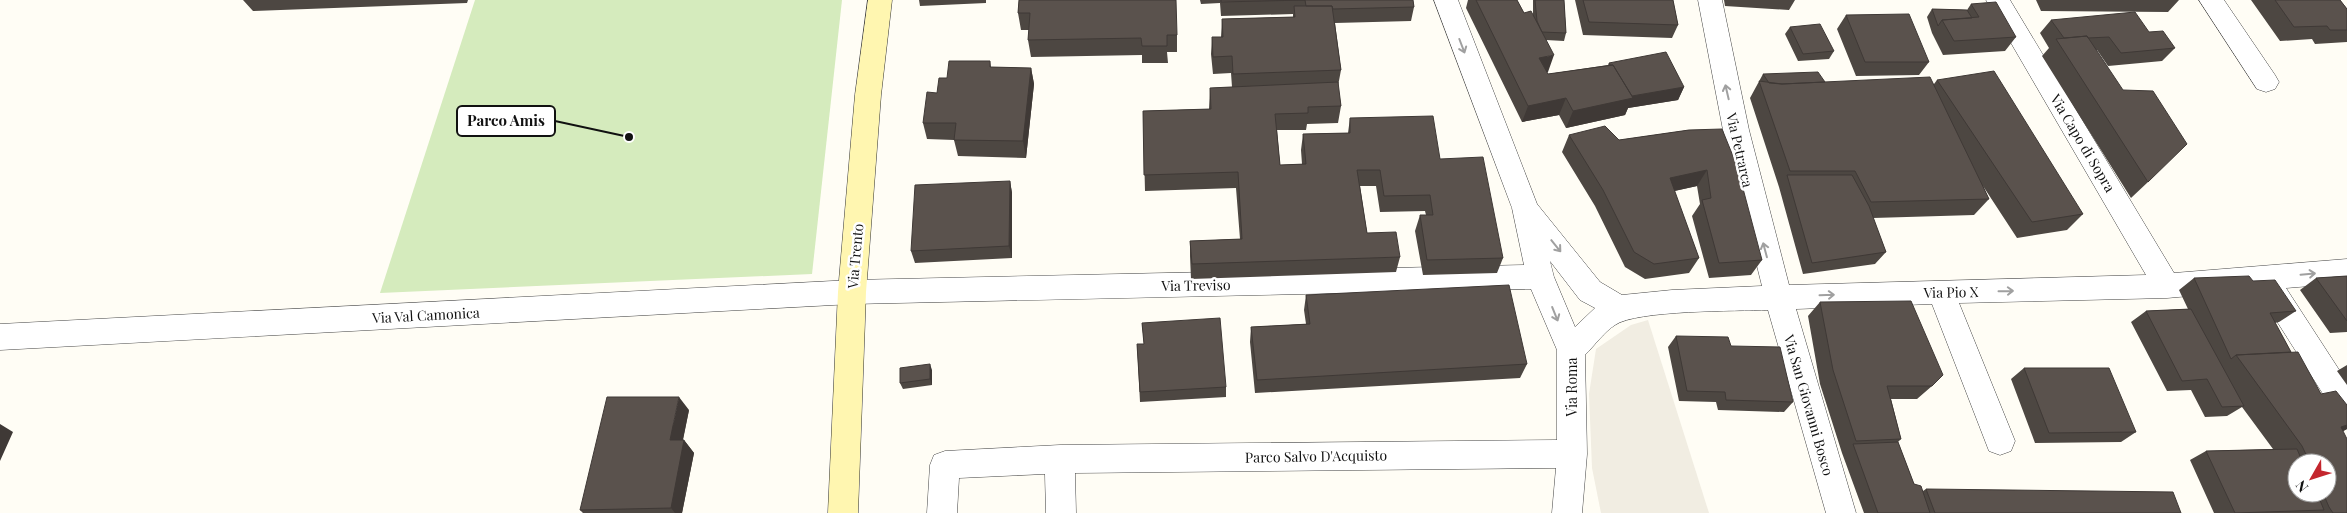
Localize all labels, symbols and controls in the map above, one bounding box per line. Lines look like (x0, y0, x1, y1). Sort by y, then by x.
one-way arrow (1459, 38, 1468, 53)
one-way arrow (1721, 85, 1731, 101)
street label: Via Capo di Sopra (2046, 90, 2120, 195)
callout: Parco Amis (457, 106, 555, 136)
text: Parco Amis (467, 110, 545, 130)
street label: Via Petrarca (1722, 110, 1758, 189)
street label: Via Trento (843, 222, 867, 290)
one-way arrow (1550, 239, 1561, 252)
one-way arrow (1760, 242, 1769, 258)
one-way arrow (2300, 270, 2316, 279)
street label: Via Treviso (1160, 275, 1231, 295)
street label: Via Pio X (1922, 282, 1979, 302)
one-way arrow (1998, 286, 2014, 296)
one-way arrow (1818, 290, 1834, 300)
street label: Via Val Camonica (371, 303, 480, 327)
one-way arrow (1551, 306, 1560, 321)
street label: Via San Giovanni Bosco (1779, 331, 1838, 478)
street label: Via Roma (1562, 357, 1581, 417)
street label: Parco Salvo D'Acquisto (1245, 445, 1388, 467)
north arrow (2287, 453, 2337, 503)
text: N (2291, 477, 2312, 496)

